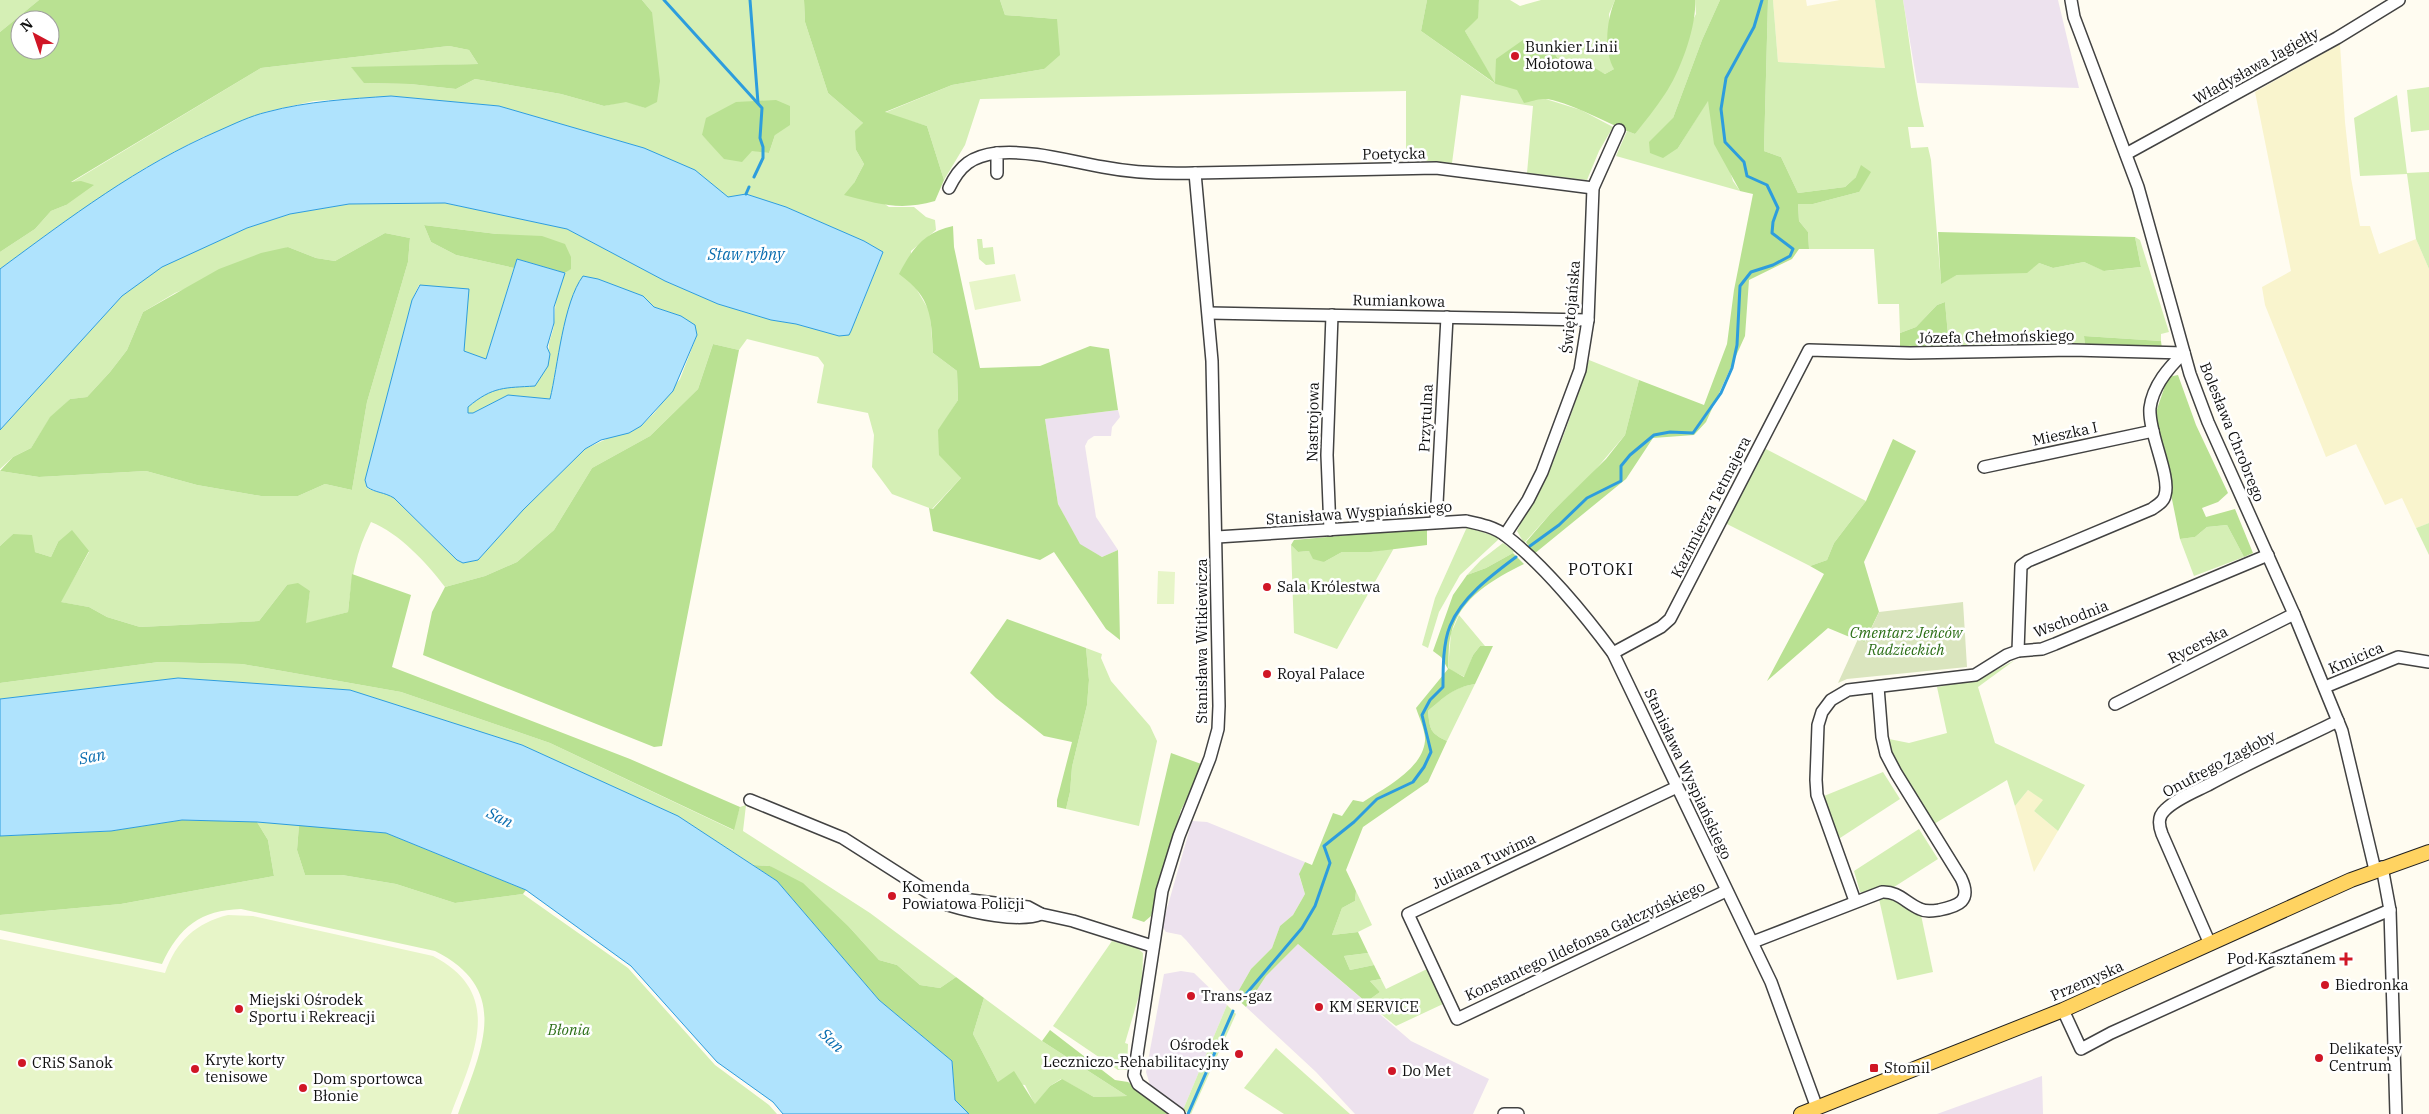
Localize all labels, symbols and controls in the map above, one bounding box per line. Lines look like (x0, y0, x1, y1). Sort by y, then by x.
north arrow (10, 10, 60, 60)
text: N (17, 15, 37, 35)
street label: Władysława Jagiełły (2190, 23, 2322, 108)
place label: Bunkier Linii Mołotowa (1525, 37, 1618, 73)
marker: Bunkier Linii Mołotowa (1509, 50, 1521, 62)
street label: Poetycka (1362, 143, 1426, 164)
water label: Staw rybny (707, 244, 786, 264)
street label: Świętojańska (1557, 260, 1584, 354)
street label: Rumiankowa (1352, 290, 1446, 311)
street label: Józefa Chełmońskiego (1917, 326, 2075, 347)
street label: Bolesława Chrobrego (2196, 359, 2269, 504)
street label: Nastrojowa (1302, 382, 1323, 462)
street label: Przytulna (1414, 383, 1437, 453)
street label: Mieszka I (2031, 417, 2099, 450)
street label: Kazimierza Tetmajera (1667, 433, 1754, 581)
street label: Stanisława Wyspiańskiego (1265, 497, 1453, 528)
street label: Stanisława Witkiewicza (1192, 558, 1211, 724)
district label: POTOKI (1568, 559, 1634, 579)
place label: Sala Królestwa (1277, 577, 1381, 596)
marker: Sala Królestwa (1261, 581, 1273, 593)
street label: Wschodnia (2031, 596, 2111, 641)
street label: Rycerska (2165, 621, 2231, 668)
park label: Cmentarz Jeńców Radzieckich (1850, 623, 1964, 659)
street label: Kmicica (2325, 637, 2386, 678)
place label: Royal Palace (1277, 664, 1365, 683)
marker: Royal Palace (1261, 668, 1273, 680)
street label: Stanisława Wyspiańskiego (1640, 685, 1736, 862)
street label: Onufrego Zagłoby (2159, 726, 2279, 801)
water label: San (76, 744, 107, 769)
water label: San (483, 802, 516, 832)
street label: Juliana Tuwima (1429, 828, 1539, 893)
street label: Konstantego Ildefonsa Gałczyńskiego (1462, 876, 1708, 1005)
place label: Komenda Powiatowa Policji (902, 877, 1025, 913)
marker: Komenda Powiatowa Policji (886, 890, 898, 902)
place label: Pod Kasztanem (2227, 949, 2336, 968)
marker: Pod Kasztanem (2340, 953, 2352, 965)
street label: Przemyska (2047, 956, 2126, 1005)
place label: Biedronka (2335, 975, 2409, 994)
marker: Biedronka (2319, 979, 2331, 991)
place label: Trans-gaz (1201, 986, 1272, 1005)
place label: Miejski Ośrodek Sportu i Rekreacji (249, 990, 376, 1026)
marker: Trans-gaz (1185, 990, 1197, 1002)
place label: KM SERVICE (1329, 997, 1419, 1016)
marker: KM SERVICE (1313, 1001, 1325, 1013)
marker: Miejski Ośrodek Sportu i Rekreacji (233, 1003, 245, 1015)
park label: Błonia (547, 1020, 591, 1039)
water label: San (815, 1023, 849, 1056)
place label: Ośrodek Leczniczo-Rehabilitacyjny (1043, 1035, 1229, 1071)
place label: Delikatesy Centrum (2329, 1039, 2402, 1075)
marker: Ośrodek Leczniczo-Rehabilitacyjny (1233, 1048, 1245, 1060)
place label: Kryte korty tenisowe (205, 1050, 284, 1086)
marker: Delikatesy Centrum (2313, 1052, 2325, 1064)
place label: CRiS Sanok (32, 1053, 113, 1072)
marker: CRiS Sanok (16, 1057, 28, 1069)
place label: Stomil (1884, 1058, 1930, 1077)
place label: Do Met (1402, 1061, 1451, 1080)
marker: Stomil (1868, 1062, 1880, 1074)
marker: Kryte korty tenisowe (189, 1063, 201, 1075)
marker: Do Met (1386, 1065, 1398, 1077)
place label: Dom sportowca Błonie (313, 1069, 423, 1105)
marker: Dom sportowca Błonie (297, 1082, 309, 1094)

